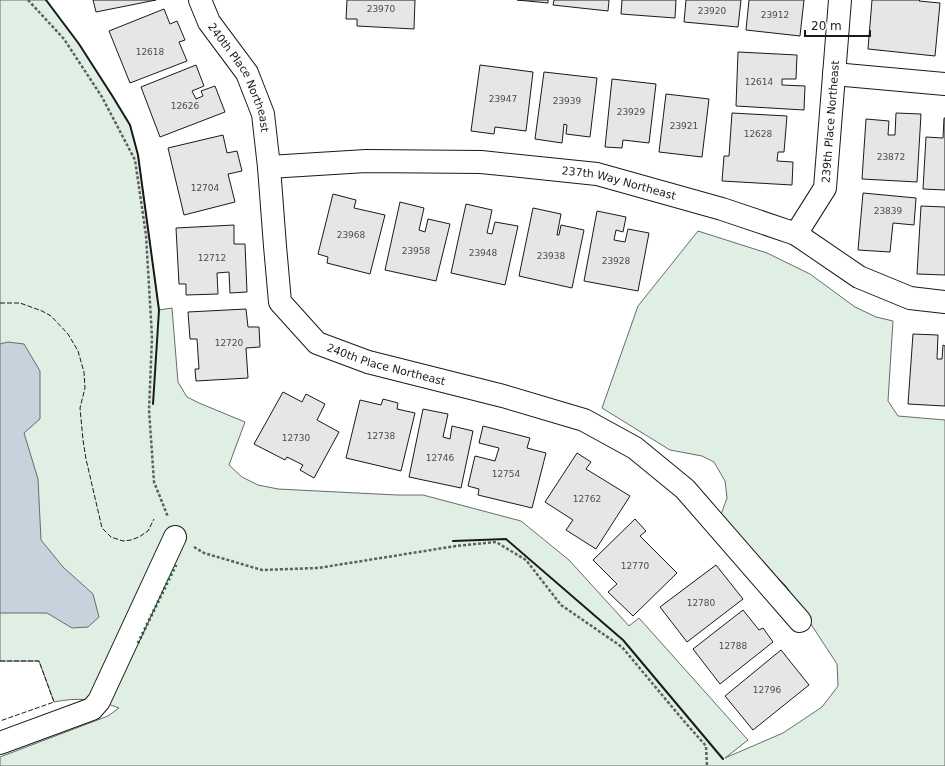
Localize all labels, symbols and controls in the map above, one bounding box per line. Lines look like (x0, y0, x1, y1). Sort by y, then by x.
house number: 23970 (367, 4, 396, 14)
house number: 23920 (698, 6, 727, 16)
house number: 23912 (761, 10, 789, 20)
scale bar (805, 12, 870, 38)
text: 20 m (811, 19, 842, 33)
street label: 240th Place Northeast (205, 21, 271, 133)
house number: 12618 (136, 47, 165, 57)
street label: 239th Place Northeast (819, 59, 842, 183)
house number: 12614 (745, 77, 774, 87)
house number: 23947 (489, 94, 517, 104)
house number: 23939 (553, 96, 582, 106)
house number: 12626 (171, 101, 200, 111)
house number: 23929 (617, 107, 646, 117)
house number: 23921 (670, 121, 698, 131)
house number: 12628 (744, 129, 773, 139)
house number: 23872 (877, 152, 905, 162)
street label: 237th Way Northeast (561, 164, 678, 203)
house number: 12704 (191, 183, 220, 193)
house number: 23839 (874, 206, 903, 216)
house number: 23968 (337, 230, 366, 240)
house number: 23958 (402, 246, 431, 256)
house number: 23948 (469, 248, 498, 258)
house number: 23938 (537, 251, 566, 261)
house number: 12712 (198, 253, 226, 263)
house number: 23928 (602, 256, 631, 266)
house number: 12720 (215, 338, 244, 348)
street label: 240th Place Northeast (325, 341, 447, 388)
house number: 12738 (367, 431, 396, 441)
house number: 12730 (282, 433, 311, 443)
house number: 12746 (426, 453, 455, 463)
house number: 12754 (492, 469, 521, 479)
house number: 12762 (573, 494, 601, 504)
house number: 12770 (621, 561, 650, 571)
house number: 12780 (687, 598, 716, 608)
house number: 12788 (719, 641, 748, 651)
house number: 12796 (753, 685, 782, 695)

